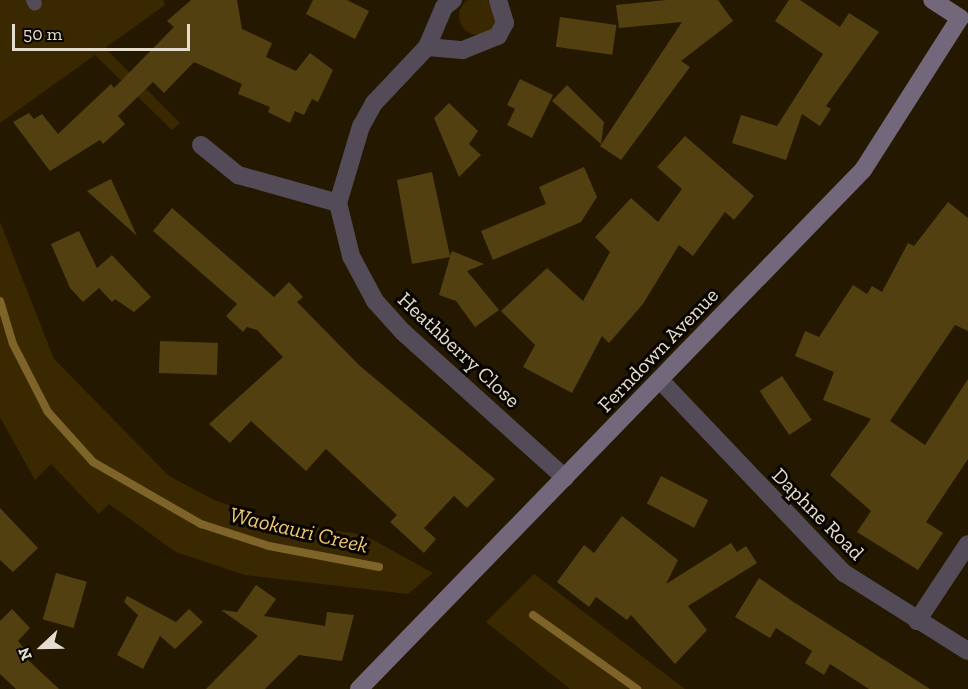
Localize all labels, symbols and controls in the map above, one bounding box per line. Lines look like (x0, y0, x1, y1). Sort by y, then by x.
scale bar (15, 12, 194, 50)
text: 50 m (23, 23, 62, 45)
street label: Ferndown Avenue (592, 282, 724, 418)
street label: Heathberry Close (393, 287, 525, 413)
street label: Daphne Road (767, 463, 869, 565)
water label: Waokauri Creek (227, 501, 371, 559)
north arrow (12, 617, 72, 677)
text: N (14, 645, 36, 663)

